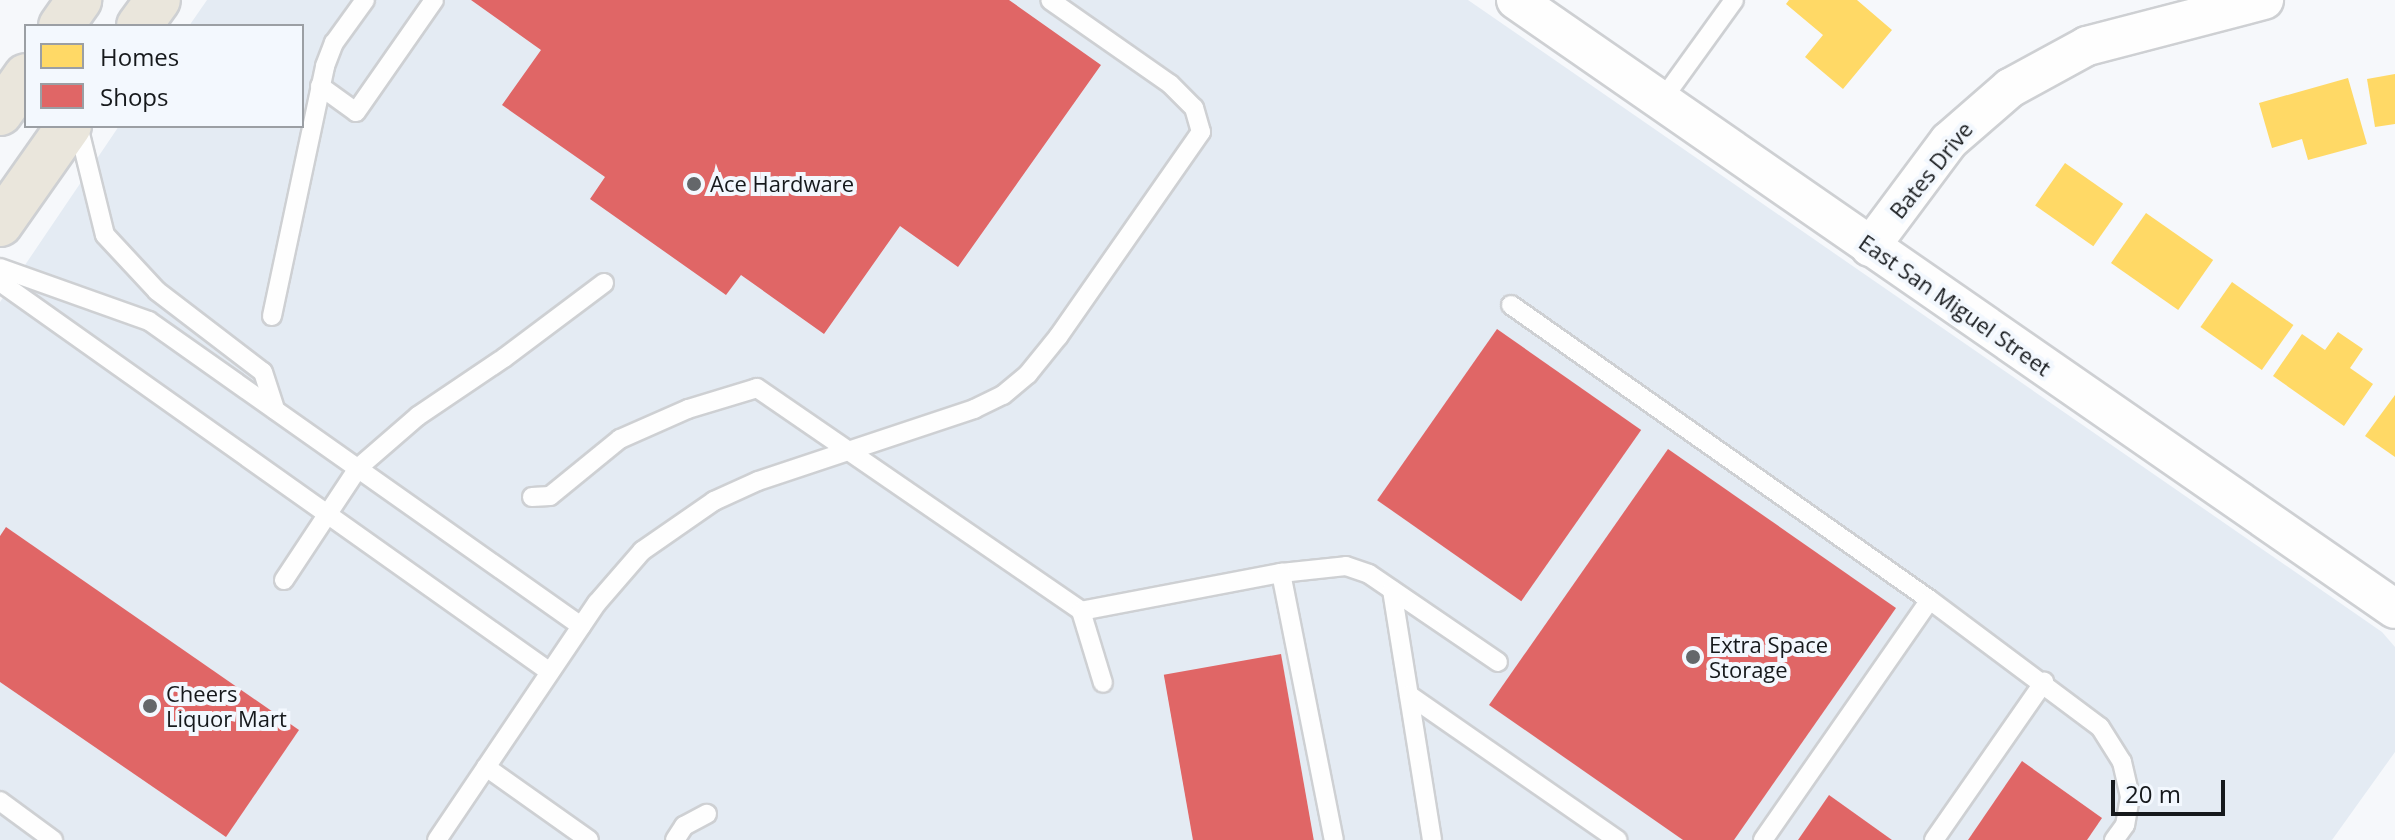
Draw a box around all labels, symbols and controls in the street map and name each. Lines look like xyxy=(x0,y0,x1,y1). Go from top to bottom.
legend xyxy=(24,24,304,128)
text: Homes xyxy=(100,40,179,73)
text: Shops xyxy=(100,80,168,113)
street label: Bates Drive xyxy=(1884,116,1978,224)
place label: Ace Hardware xyxy=(710,171,854,197)
marker: Ace Hardware xyxy=(685,175,703,193)
street label: East San Miguel Street xyxy=(1854,229,2056,381)
place label: Extra Space Storage xyxy=(1709,631,1828,682)
marker: Extra Space Storage xyxy=(1684,648,1702,666)
place label: Cheers Liquor Mart xyxy=(166,680,287,732)
marker: Cheers Liquor Mart xyxy=(141,697,159,715)
scale bar xyxy=(2115,764,2229,814)
text: 20 m xyxy=(2125,777,2181,810)

